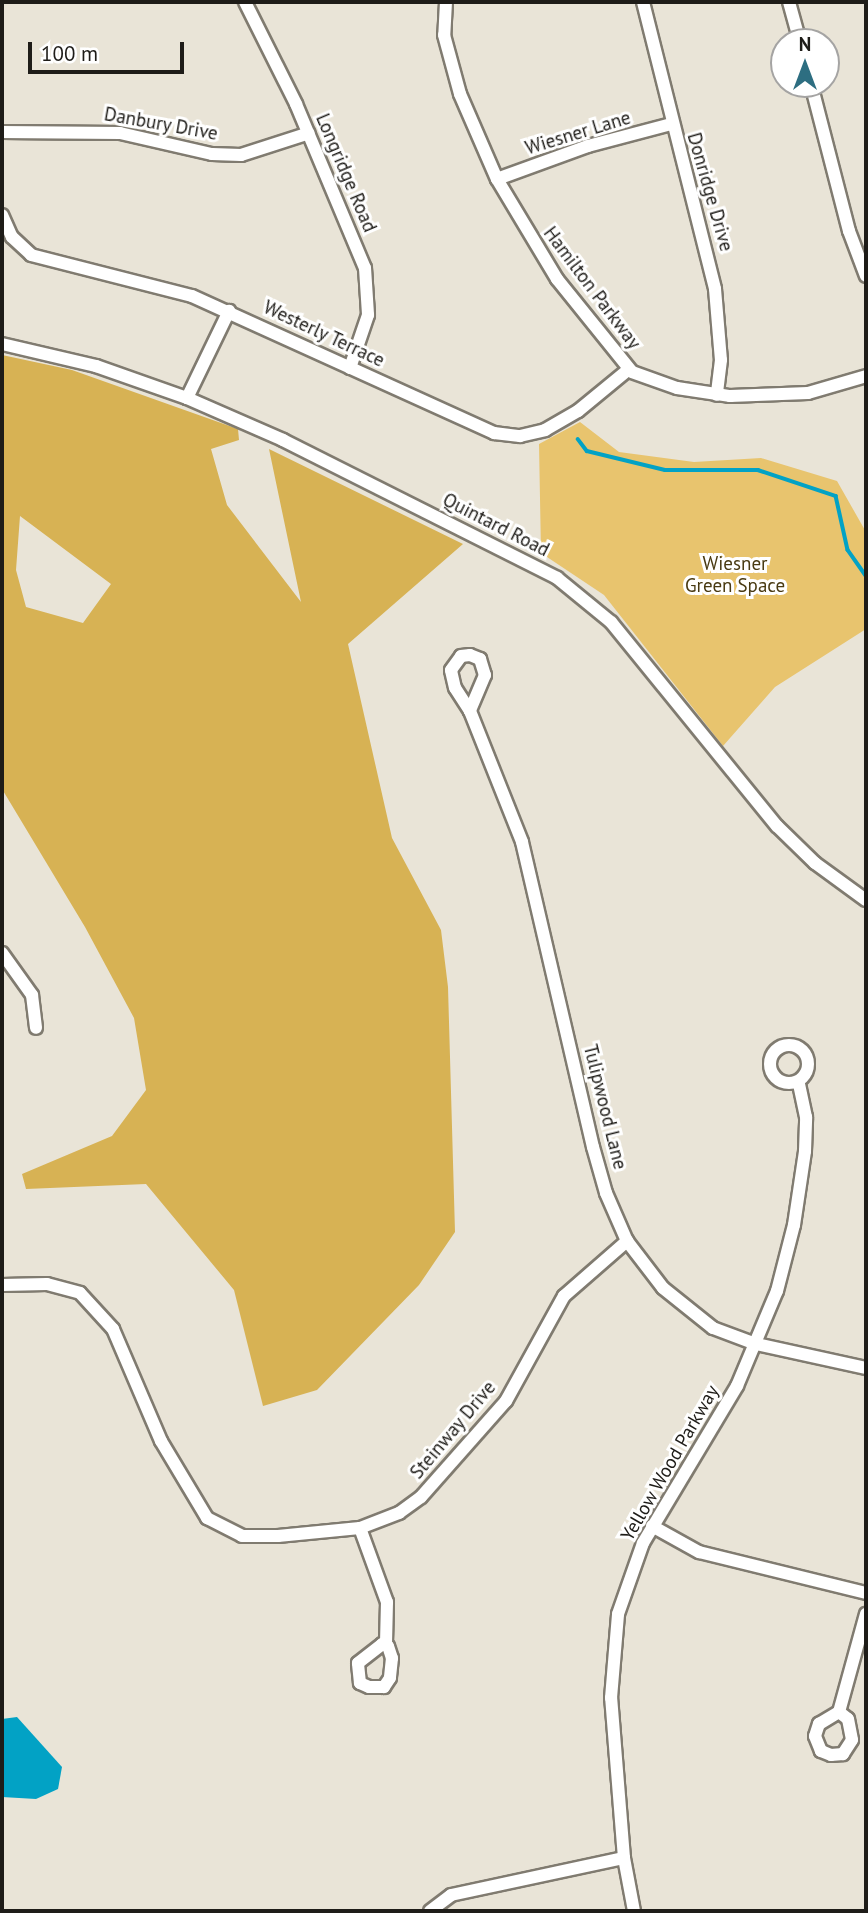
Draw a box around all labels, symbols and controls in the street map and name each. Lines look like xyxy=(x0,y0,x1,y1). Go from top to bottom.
scale bar xyxy=(32,28,187,72)
north arrow xyxy=(770,28,840,98)
text: N xyxy=(799,32,811,56)
text: 100 m xyxy=(41,40,98,67)
street label: Danbury Drive xyxy=(102,103,220,145)
street label: Wiesner Lane xyxy=(523,106,633,160)
street label: Longridge Road xyxy=(311,110,381,236)
street label: Donridge Drive xyxy=(682,130,738,254)
street label: Hamilton Parkway xyxy=(539,222,645,354)
street label: Westerly Terrace xyxy=(259,296,389,372)
street label: Quintard Road xyxy=(439,488,553,562)
park label: Wiesner Green Space xyxy=(685,553,785,597)
street label: Tulipwood Lane xyxy=(578,1042,632,1172)
street label: Steinway Drive xyxy=(405,1376,501,1484)
street label: Yellow Wood Parkway xyxy=(616,1381,724,1545)

